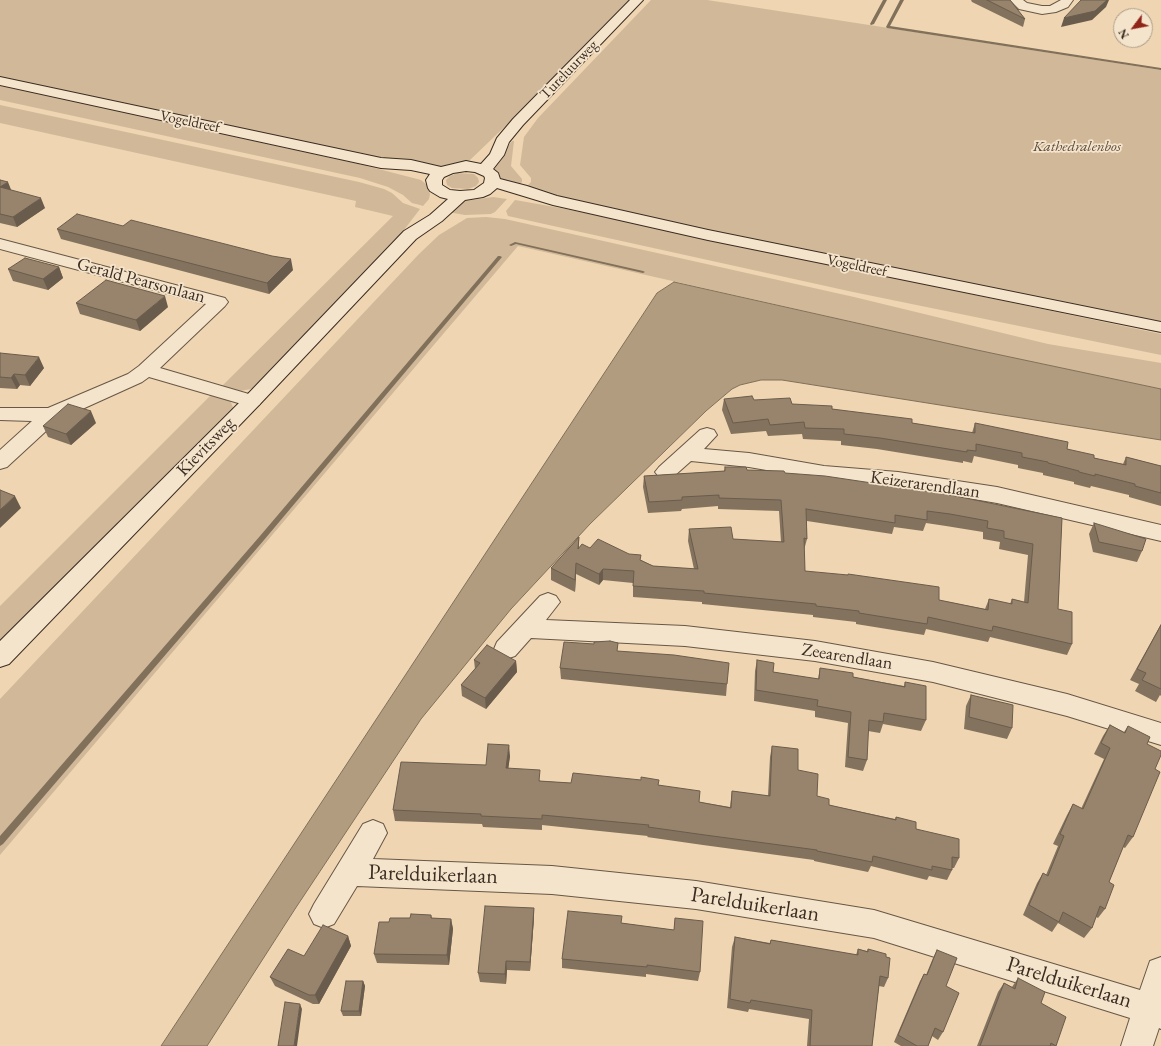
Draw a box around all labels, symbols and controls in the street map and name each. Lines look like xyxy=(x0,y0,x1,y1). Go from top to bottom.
north arrow xyxy=(1113,8,1153,48)
text: N xyxy=(1115,26,1132,41)
street label: Tureluurweg xyxy=(536,37,602,103)
street label: Vogeldreef xyxy=(158,107,222,137)
park label: Kathedralenbos xyxy=(1033,138,1121,156)
street label: Vogeldreef xyxy=(825,251,889,281)
street label: Gerald Pearsonlaan xyxy=(74,253,208,309)
street label: Kievitsweg xyxy=(172,413,240,481)
street label: Keizerarendlaan xyxy=(869,467,981,503)
street label: Zeearendlaan xyxy=(800,639,894,675)
street label: Parelduikerlaan xyxy=(368,860,498,890)
street label: Parelduikerlaan xyxy=(689,882,821,928)
street label: Parelduikerlaan xyxy=(1003,951,1135,1015)

